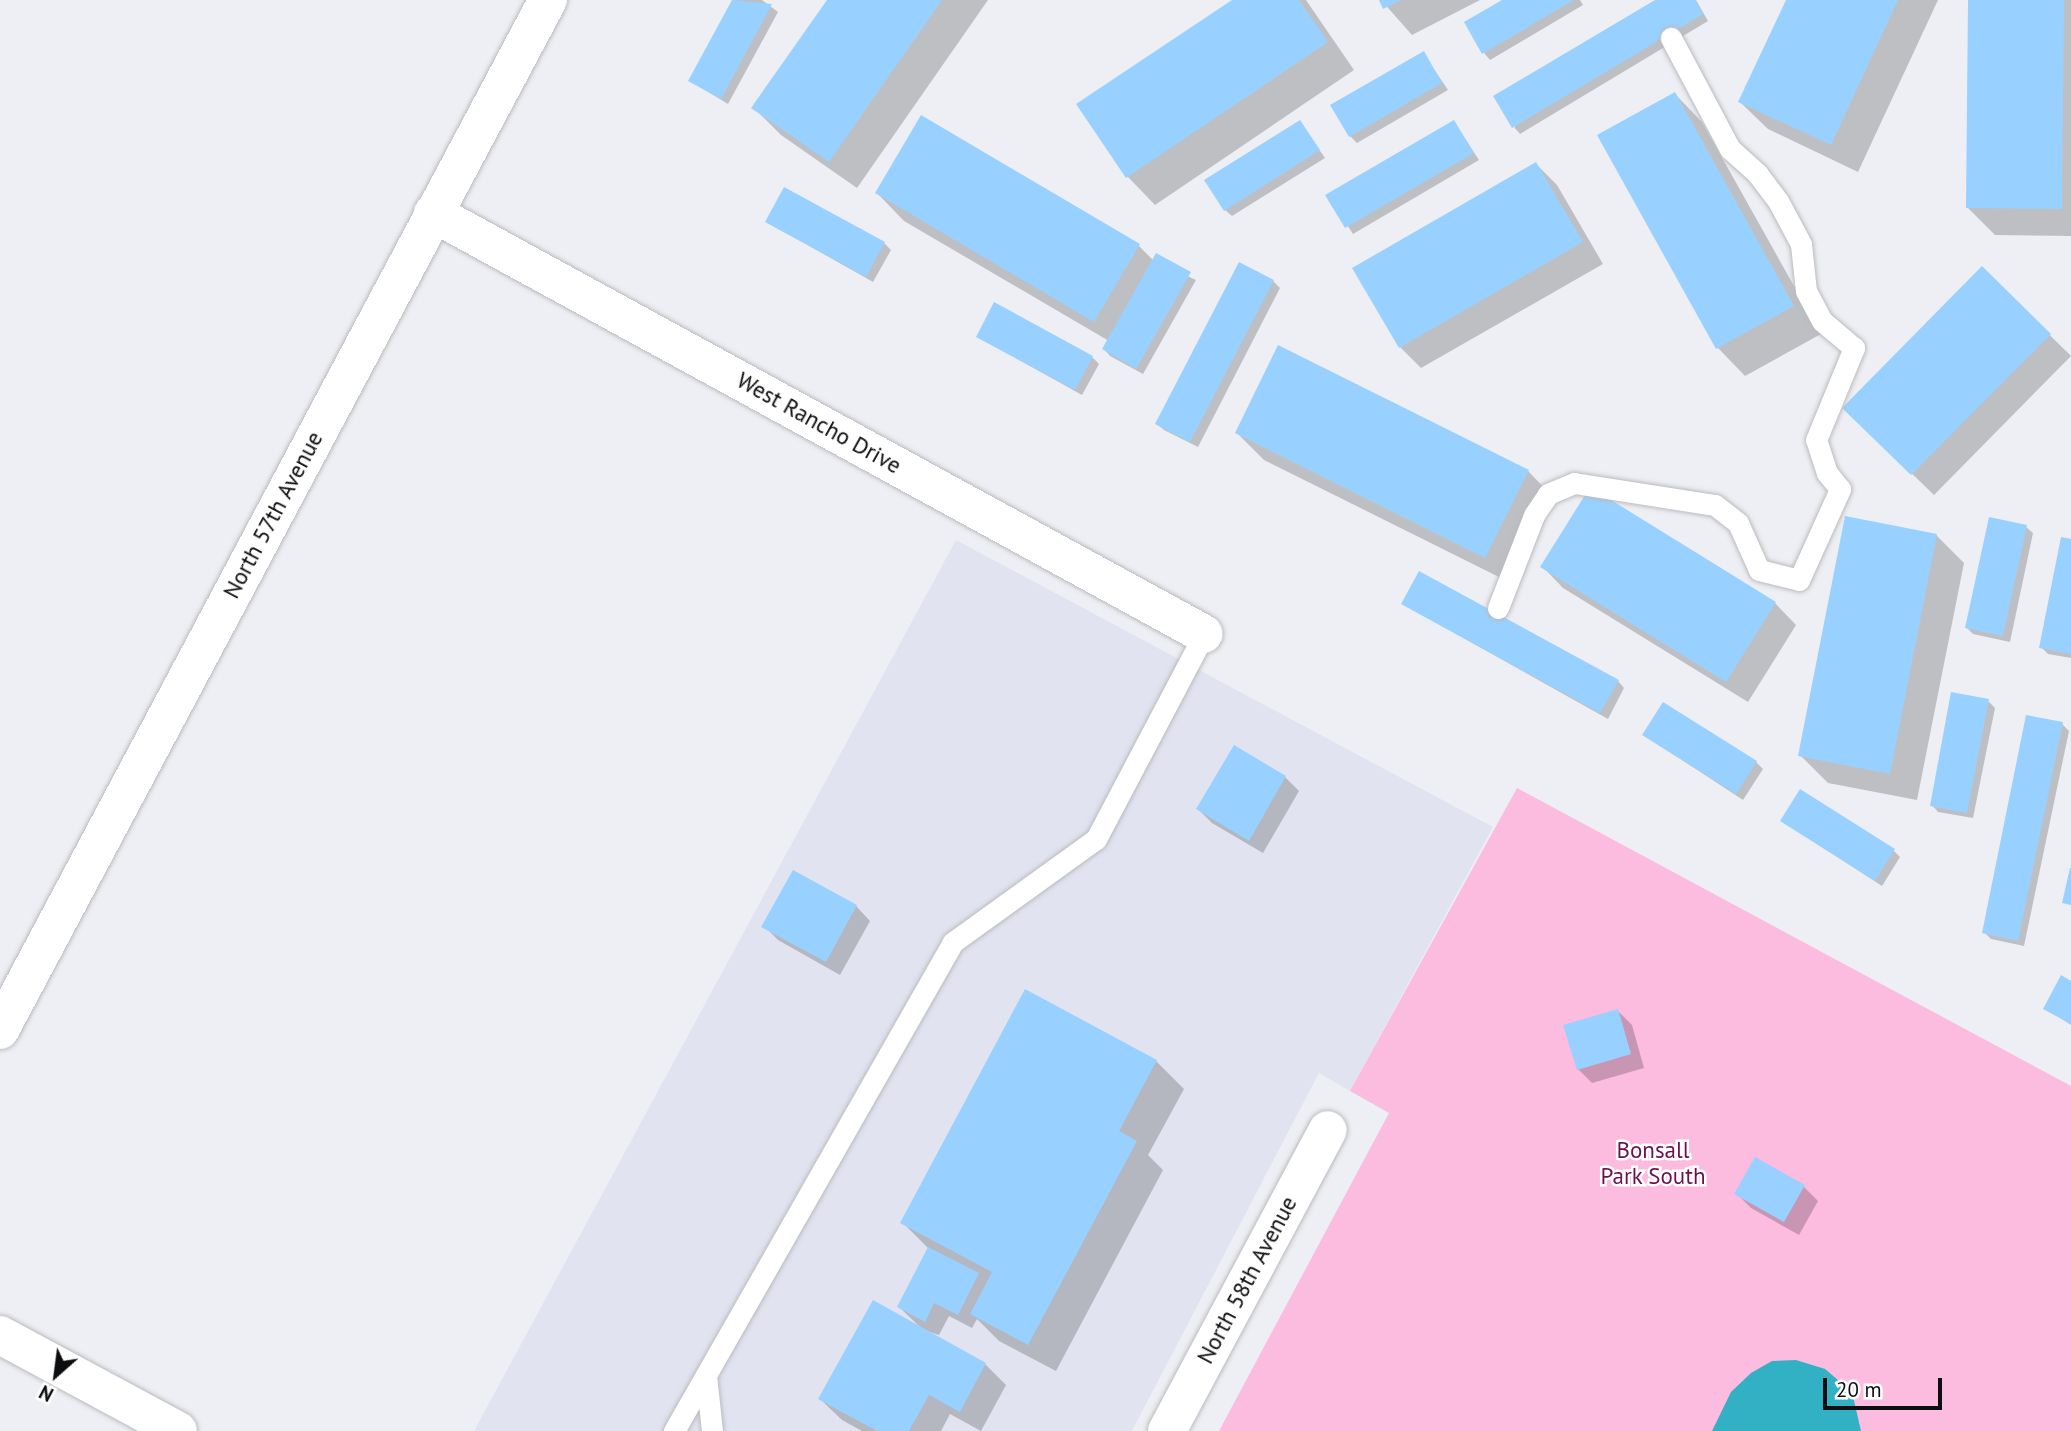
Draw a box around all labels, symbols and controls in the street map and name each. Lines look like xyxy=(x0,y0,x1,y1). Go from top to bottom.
street label: West Rancho Drive xyxy=(732,366,906,480)
street label: North 57th Avenue xyxy=(217,427,329,603)
park label: Bonsall Park South xyxy=(1600,1136,1706,1190)
street label: North 58th Avenue xyxy=(1191,1191,1303,1369)
north arrow xyxy=(21,1340,91,1410)
scale bar xyxy=(1826,1364,1945,1408)
text: 20 m xyxy=(1836,1376,1882,1403)
text: N xyxy=(35,1380,57,1407)

